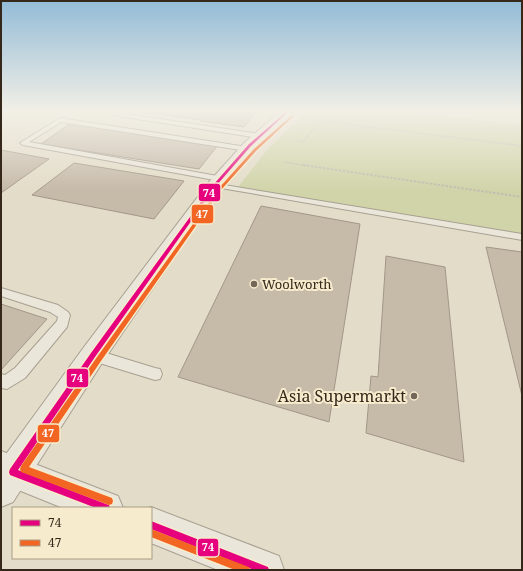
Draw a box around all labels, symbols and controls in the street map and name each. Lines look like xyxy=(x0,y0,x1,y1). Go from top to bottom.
line badge: 74 xyxy=(198,183,221,202)
text: 74 xyxy=(203,185,215,200)
line badge: 47 xyxy=(191,204,214,224)
text: 47 xyxy=(196,206,208,221)
place label: Woolworth xyxy=(262,275,332,293)
marker: Woolworth xyxy=(249,279,259,289)
line badge: 74 xyxy=(66,368,89,388)
text: 74 xyxy=(71,370,83,385)
place label: Asia Supermarkt xyxy=(278,385,406,407)
marker: Asia Supermarkt xyxy=(409,391,419,401)
line badge: 47 xyxy=(37,424,60,443)
text: 47 xyxy=(42,425,54,440)
legend xyxy=(12,507,152,559)
text: 74 xyxy=(48,514,62,531)
text: 47 xyxy=(48,534,62,551)
line badge: 74 xyxy=(197,538,219,557)
text: 74 xyxy=(202,539,214,554)

